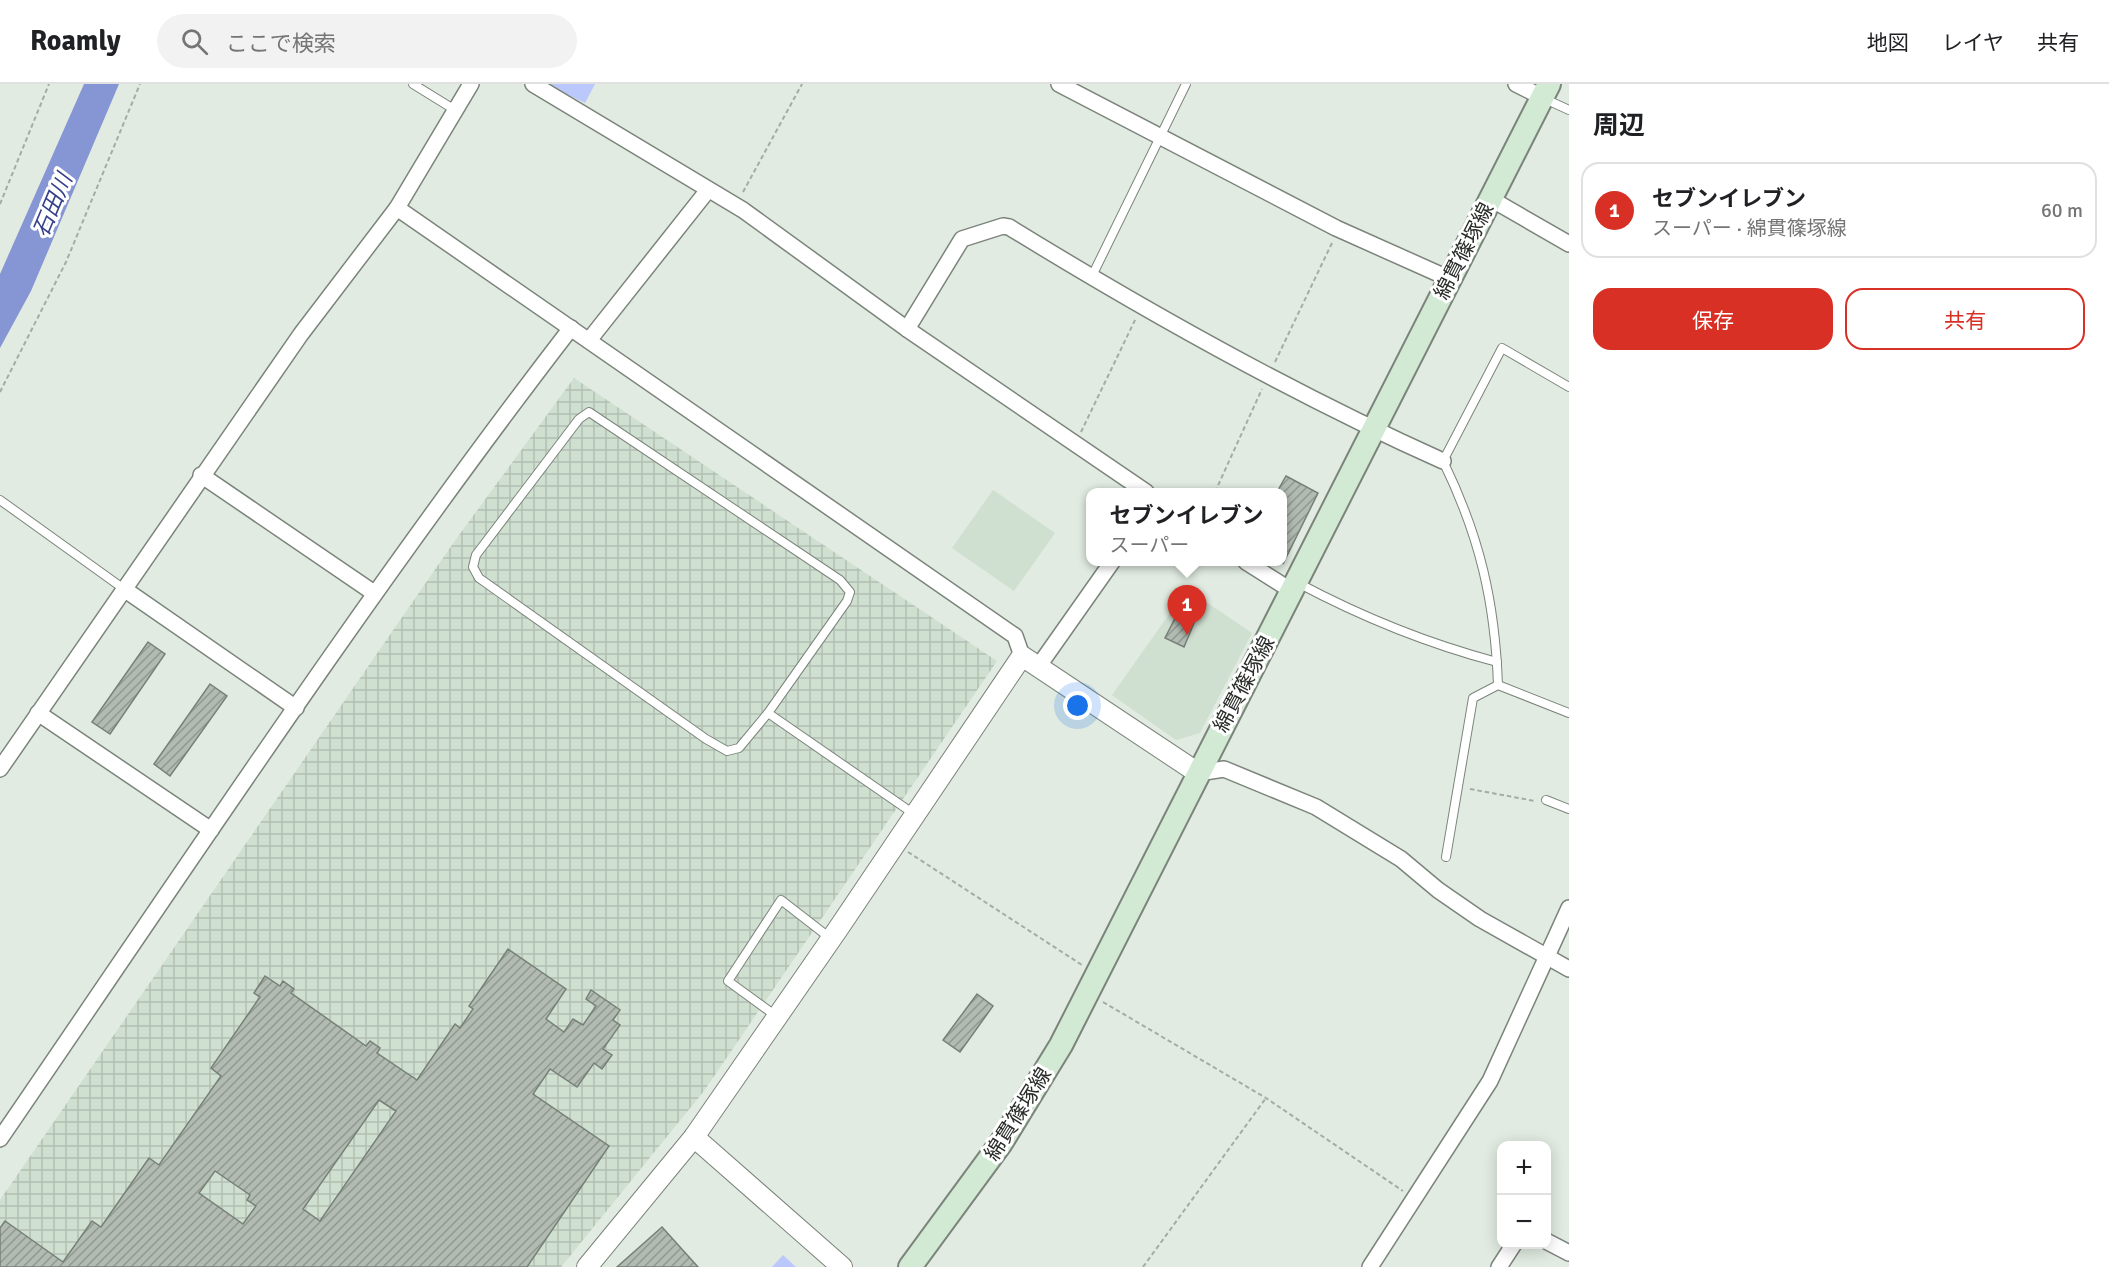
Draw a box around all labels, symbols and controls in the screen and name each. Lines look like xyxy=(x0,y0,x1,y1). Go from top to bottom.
search box xyxy=(157,14,577,68)
text: Roamly xyxy=(30,24,121,58)
icon: search xyxy=(178,25,211,58)
text: ここで検索 xyxy=(226,30,336,57)
text: 地図 xyxy=(1867,30,1909,56)
text: レイヤ xyxy=(1942,30,2004,56)
text: 共有 xyxy=(2037,30,2079,56)
text: 周辺 xyxy=(1593,110,1645,142)
water label: 石田川 xyxy=(27,168,79,241)
text: セブンイレブン xyxy=(1652,185,1806,212)
street label: 綿貫篠塚線 xyxy=(1429,198,1499,304)
text: 1 xyxy=(1609,198,1620,223)
text: 60 m xyxy=(2041,198,2083,223)
text: スーパー · 綿貫篠塚線 xyxy=(1652,216,1847,241)
button: 保存 xyxy=(1593,288,1833,350)
button: 共有 xyxy=(1845,288,2085,350)
popup xyxy=(1086,488,1287,566)
text: セブンイレブン xyxy=(1109,502,1264,529)
text: スーパー xyxy=(1109,533,1189,558)
pin: 1 xyxy=(1168,586,1206,635)
street label: 綿貫篠塚線 xyxy=(1208,632,1280,736)
your location xyxy=(1063,691,1092,720)
street label: 綿貫篠塚線 xyxy=(979,1063,1057,1165)
map controls xyxy=(1497,1141,1551,1249)
button: + xyxy=(1497,1141,1551,1195)
button: − xyxy=(1497,1195,1551,1249)

